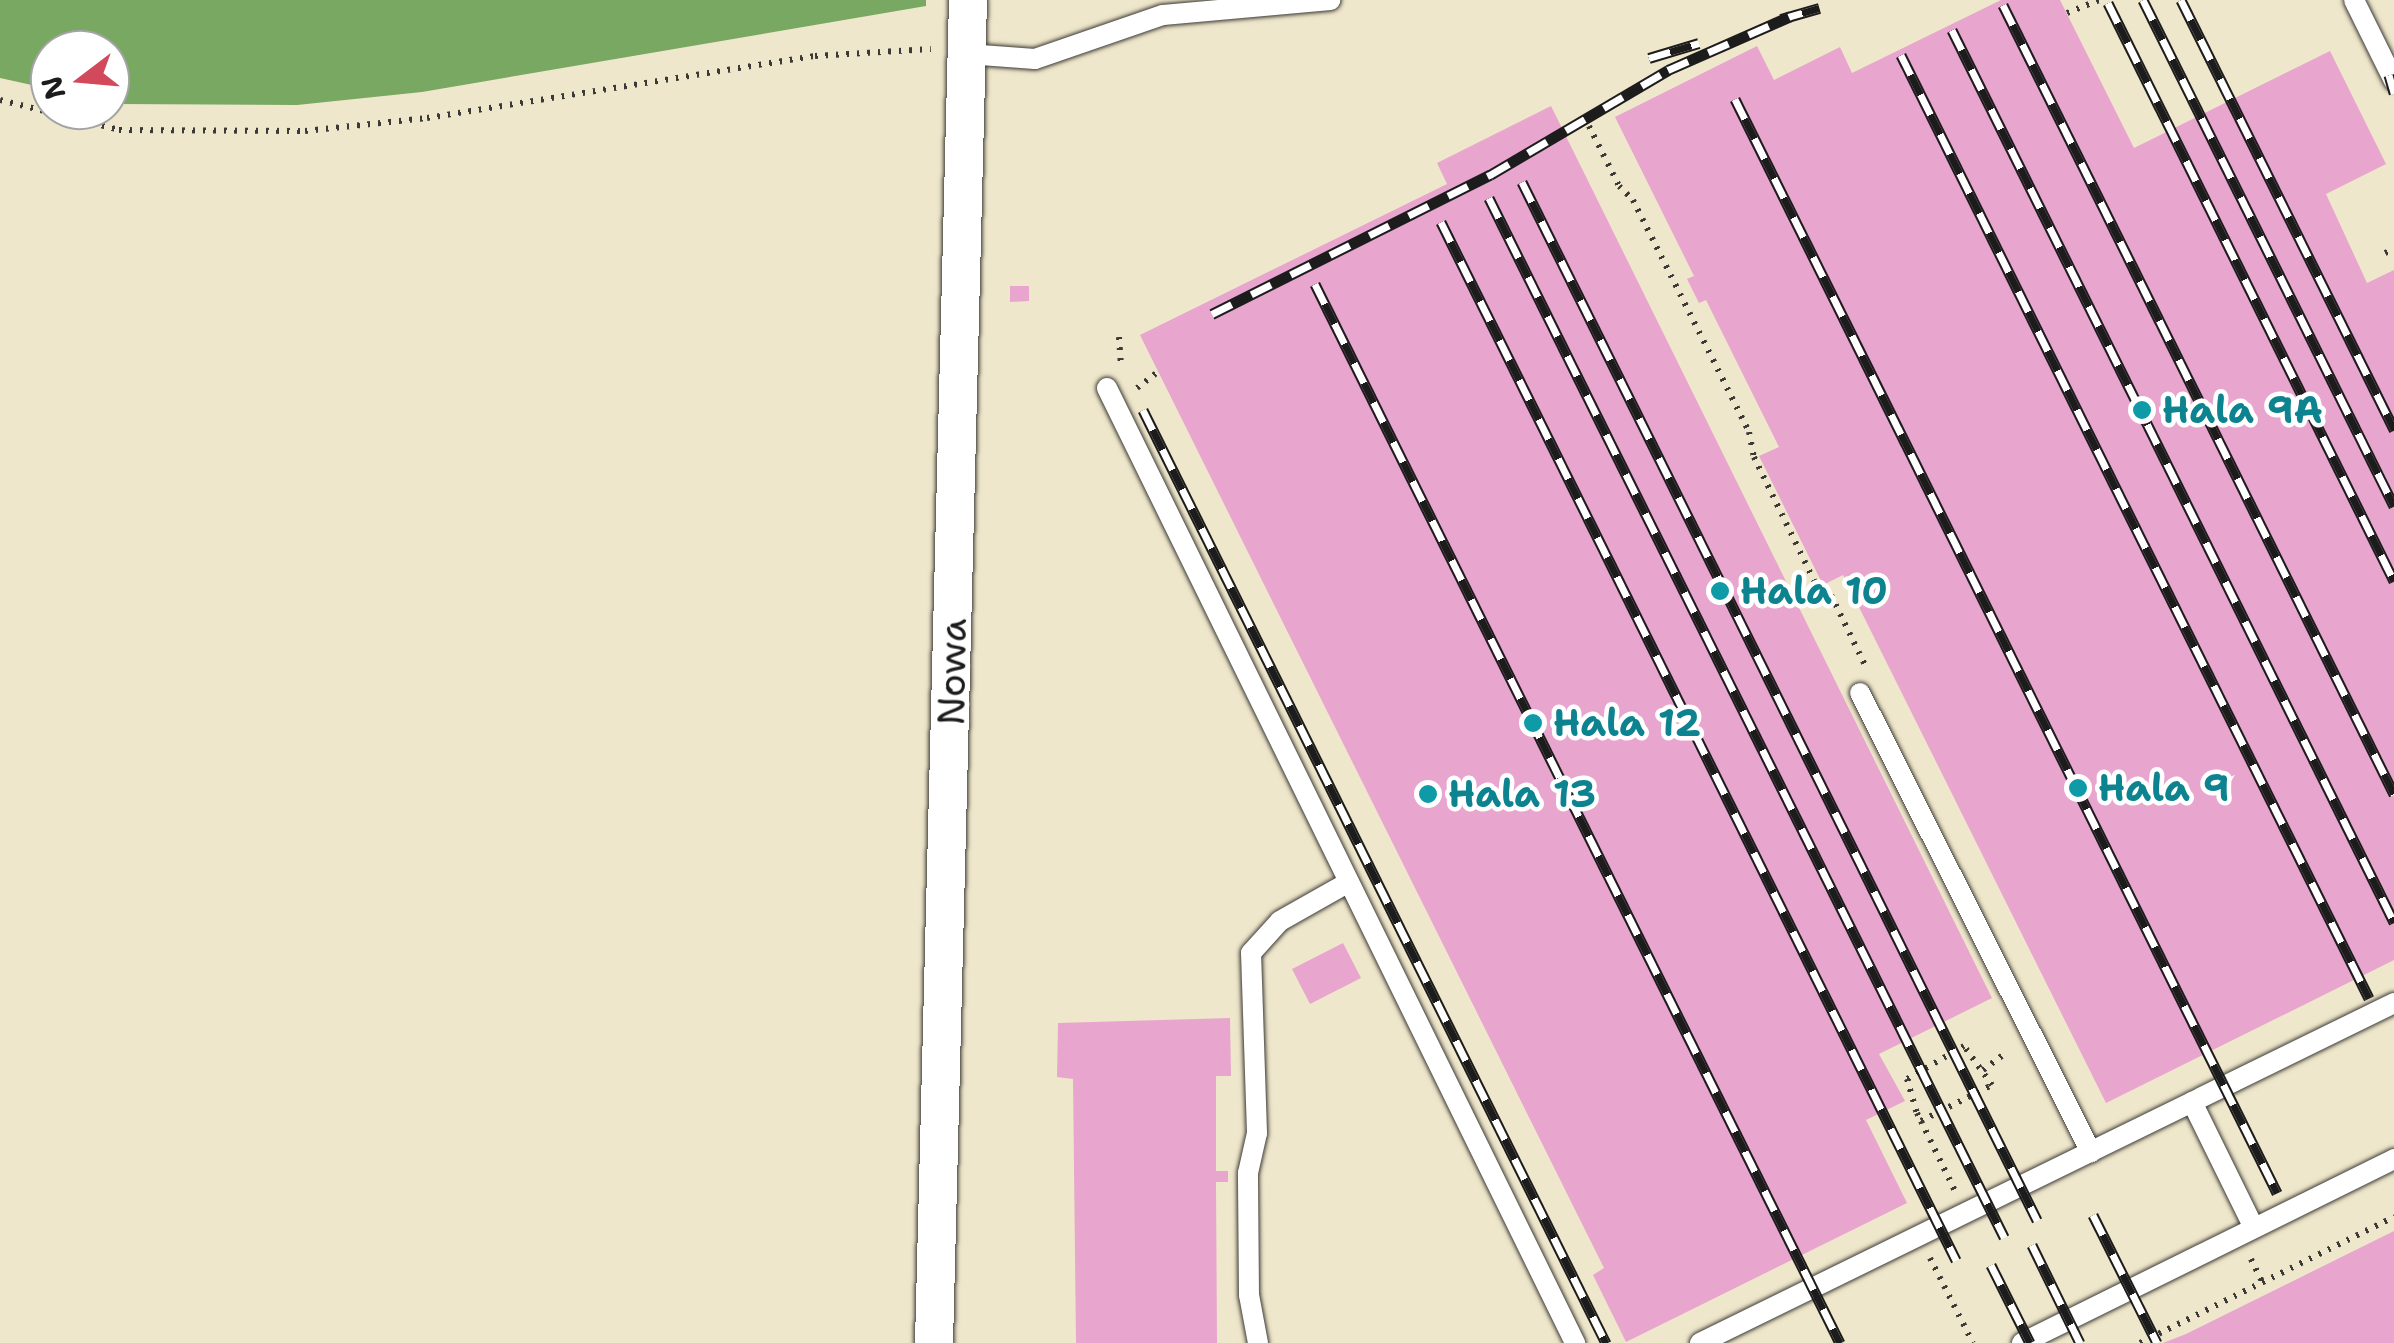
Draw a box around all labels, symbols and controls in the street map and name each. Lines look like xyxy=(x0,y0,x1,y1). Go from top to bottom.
north arrow xyxy=(30,30,130,130)
text: N xyxy=(32,72,74,104)
place label: Hala 9A xyxy=(2162,387,2323,433)
marker: Hala 9A xyxy=(2131,399,2153,421)
place label: Hala 10 xyxy=(1740,568,1888,614)
marker: Hala 10 xyxy=(1709,580,1731,602)
street label: Nowa xyxy=(928,618,976,726)
place label: Hala 12 xyxy=(1553,700,1701,746)
marker: Hala 12 xyxy=(1522,712,1544,734)
place label: Hala 9 xyxy=(2098,765,2230,811)
place label: Hala 13 xyxy=(1448,771,1596,817)
marker: Hala 9 xyxy=(2067,777,2089,799)
marker: Hala 13 xyxy=(1417,783,1439,805)

